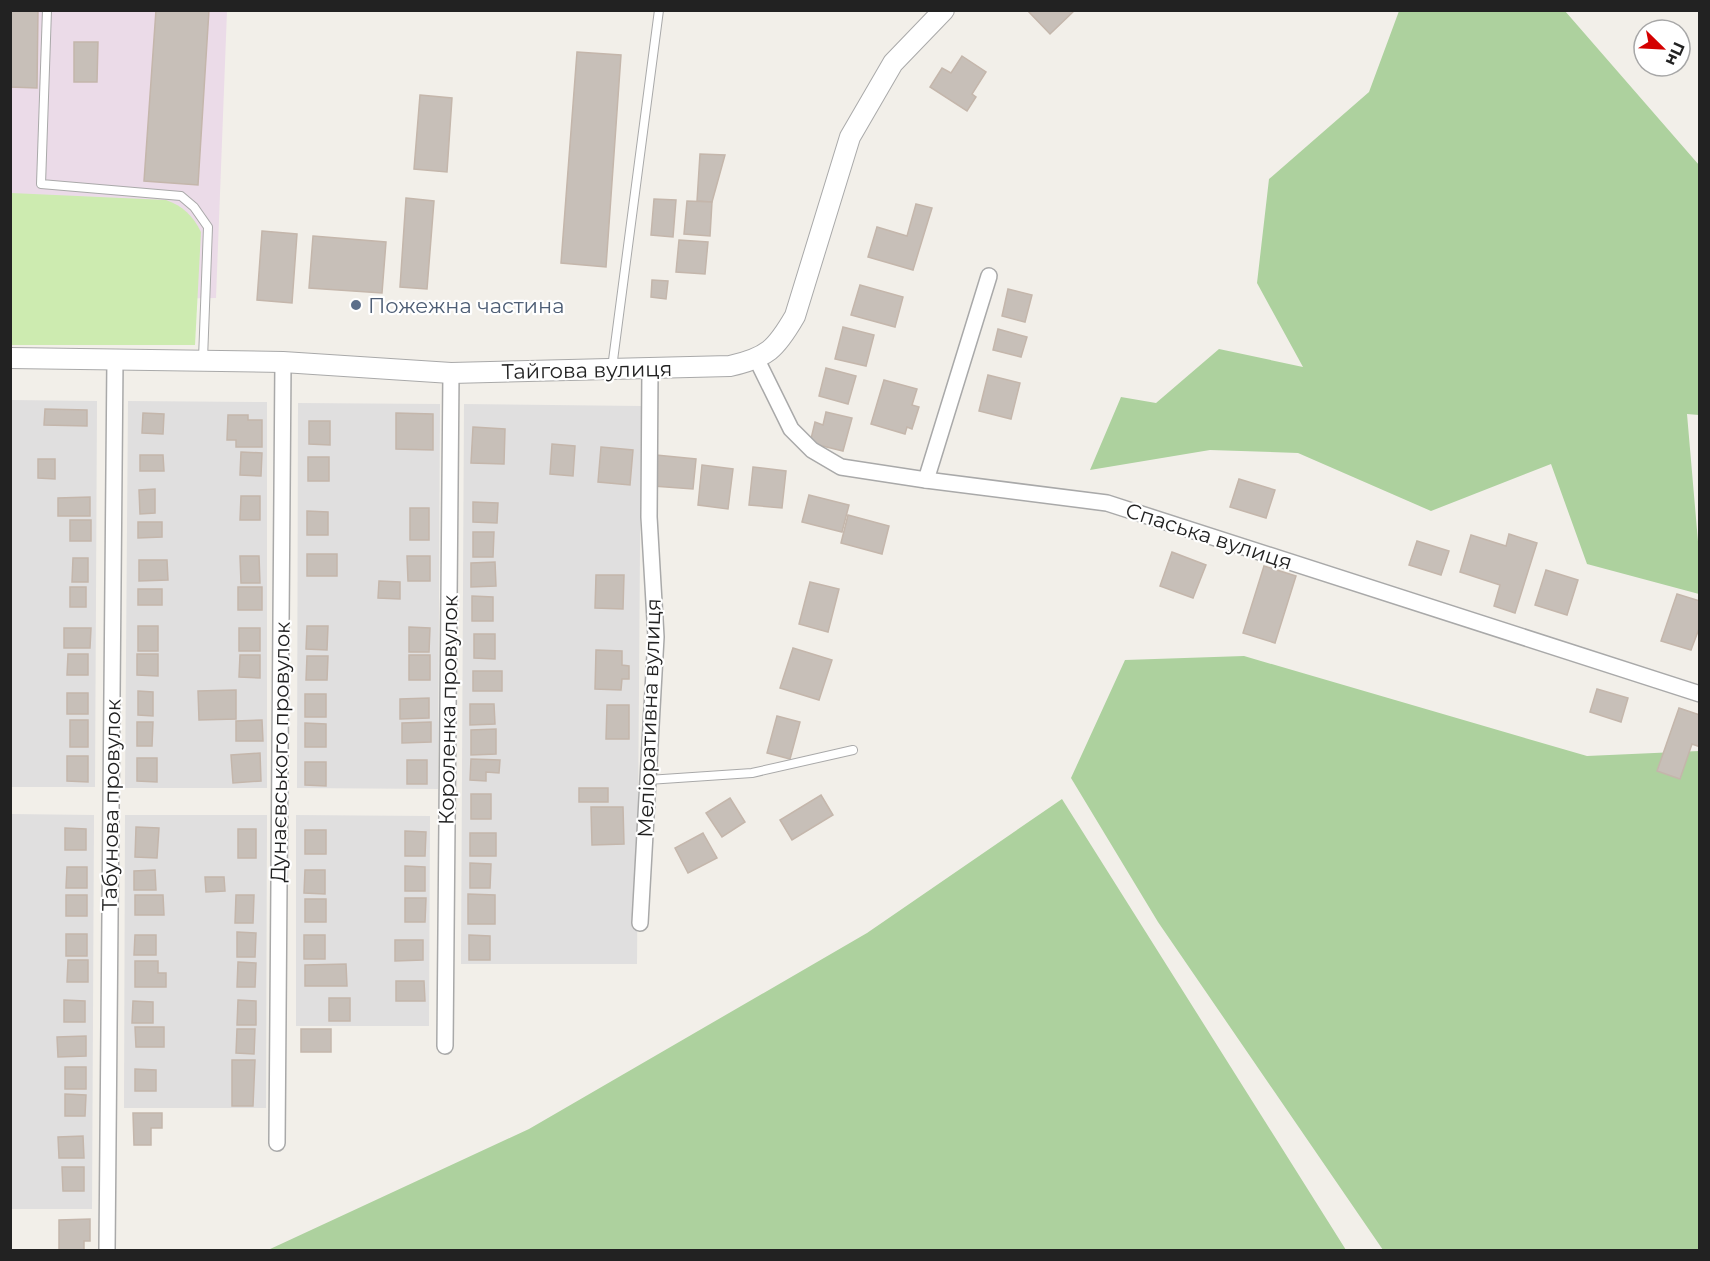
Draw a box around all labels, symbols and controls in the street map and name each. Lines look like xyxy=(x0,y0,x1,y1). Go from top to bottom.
north arrow xyxy=(1632,18,1692,78)
text: Пн xyxy=(1662,39,1689,69)
place label: Пожежна частина xyxy=(368,293,564,318)
marker: Пожежна частина xyxy=(349,298,363,312)
street label: Тайгова вулиця xyxy=(501,356,673,384)
street label: Спаська вулиця xyxy=(1123,497,1295,575)
street label: Короленка провулок xyxy=(433,595,463,825)
street label: Меліоративна вулиця xyxy=(632,598,666,838)
street label: Дунаєвського провулок xyxy=(265,621,295,883)
street label: Табунова провулок xyxy=(97,699,125,911)

